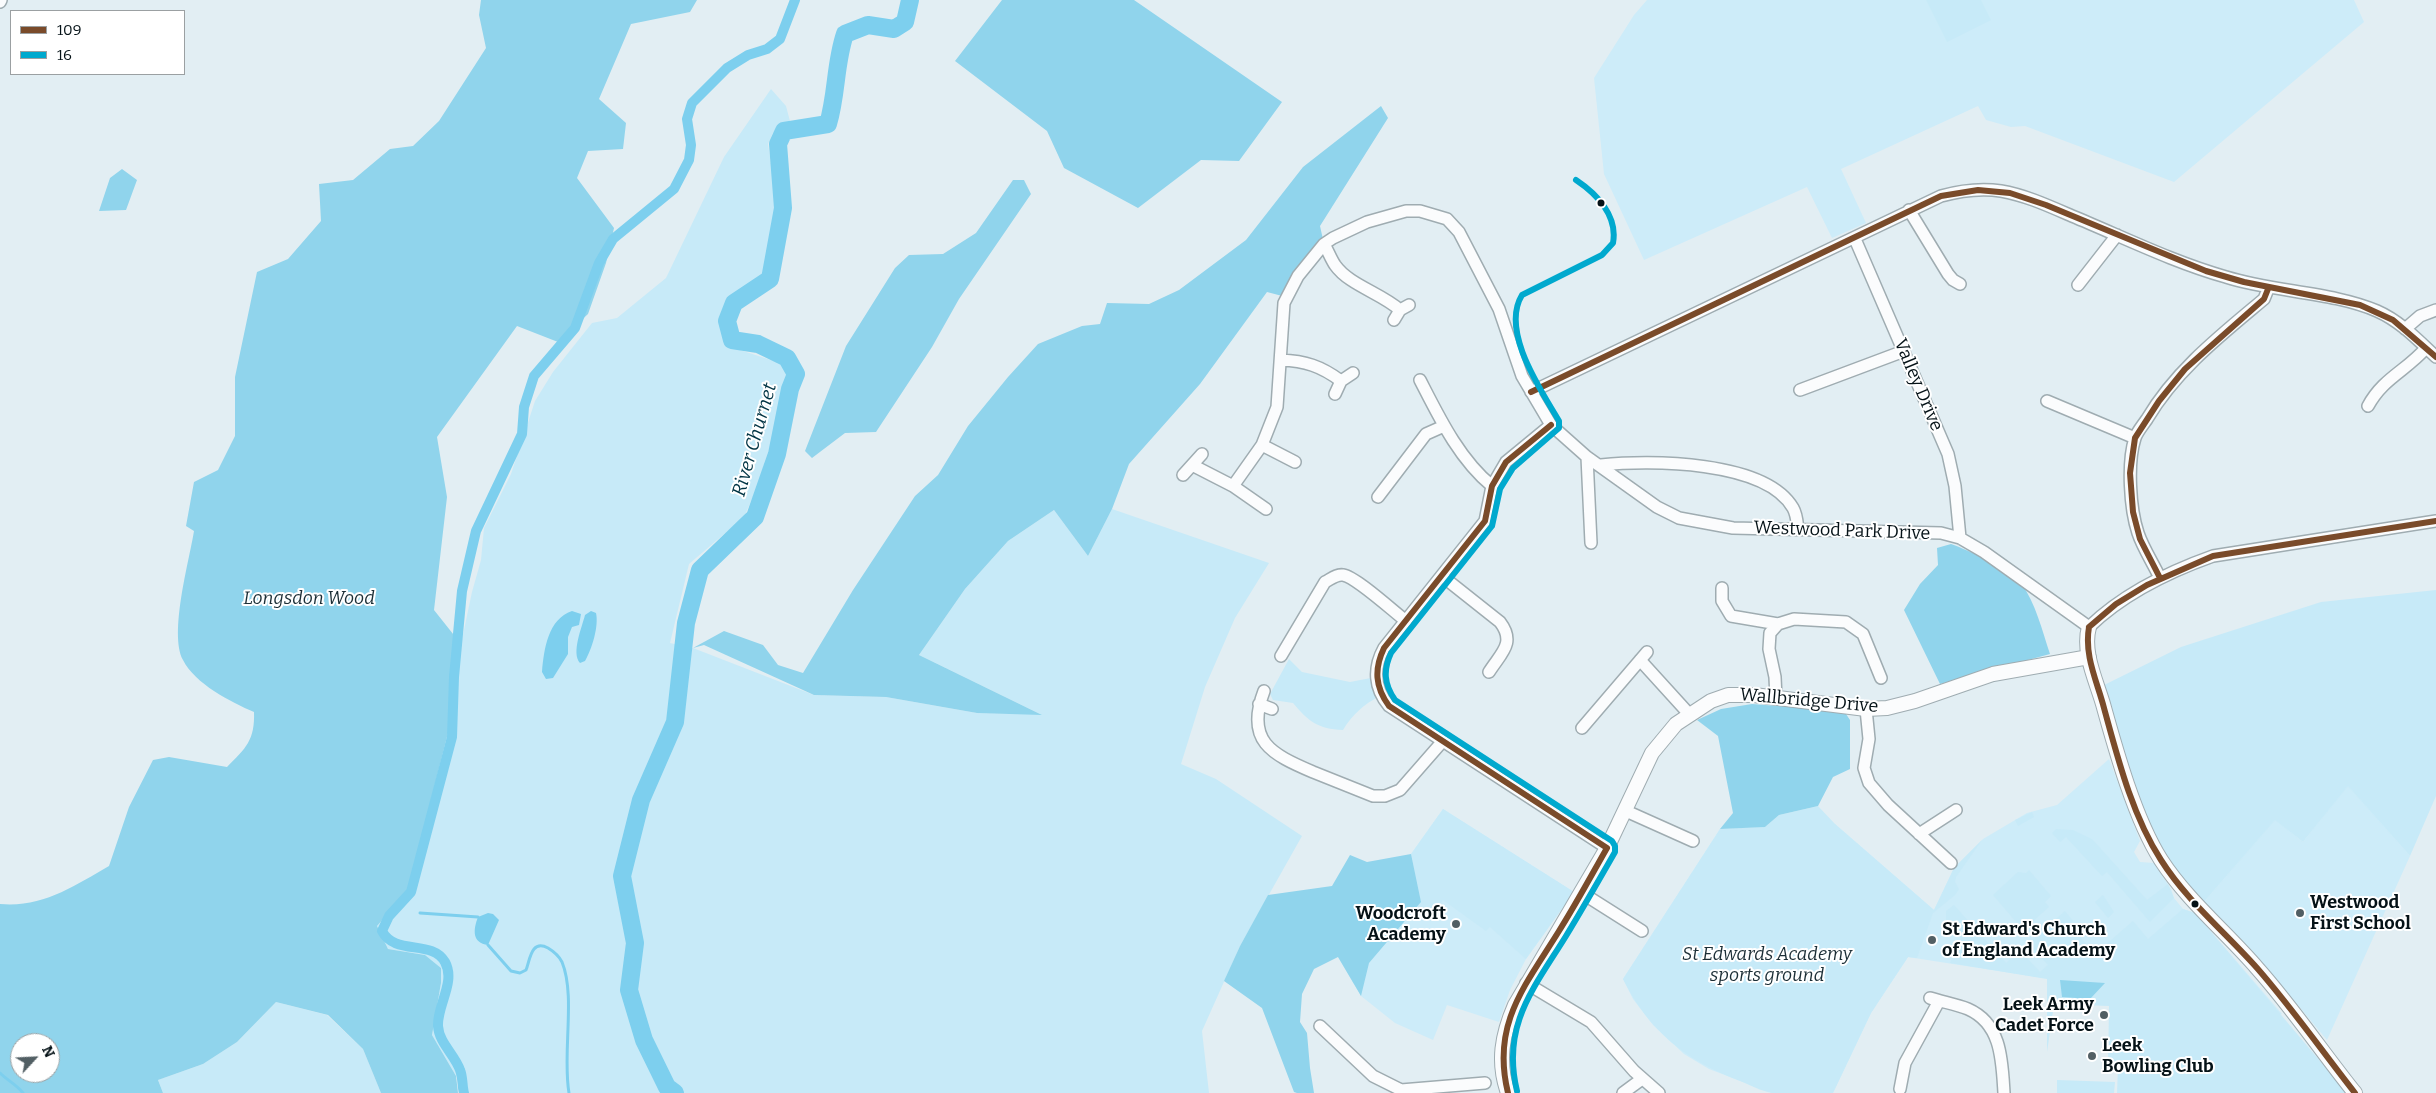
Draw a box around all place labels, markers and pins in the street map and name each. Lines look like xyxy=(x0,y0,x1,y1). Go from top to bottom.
unlabelled marker xyxy=(1596,198,1606,208)
place label: Westwood First School xyxy=(2310,892,2411,934)
unlabelled marker xyxy=(2190,899,2200,909)
place label: Woodcroft Academy xyxy=(1356,903,1446,946)
marker: Westwood First School xyxy=(2294,907,2306,919)
marker: Woodcroft Academy xyxy=(1450,918,1462,930)
place label: St Edward's Church of England Academy xyxy=(1942,919,2115,962)
marker: St Edward's Church of England Academy xyxy=(1926,934,1938,946)
place label: Leek Army Cadet Force xyxy=(1995,994,2094,1036)
marker: Leek Army Cadet Force xyxy=(2098,1009,2110,1021)
place label: Leek Bowling Club xyxy=(2102,1035,2214,1078)
marker: Leek Bowling Club xyxy=(2086,1050,2098,1062)

